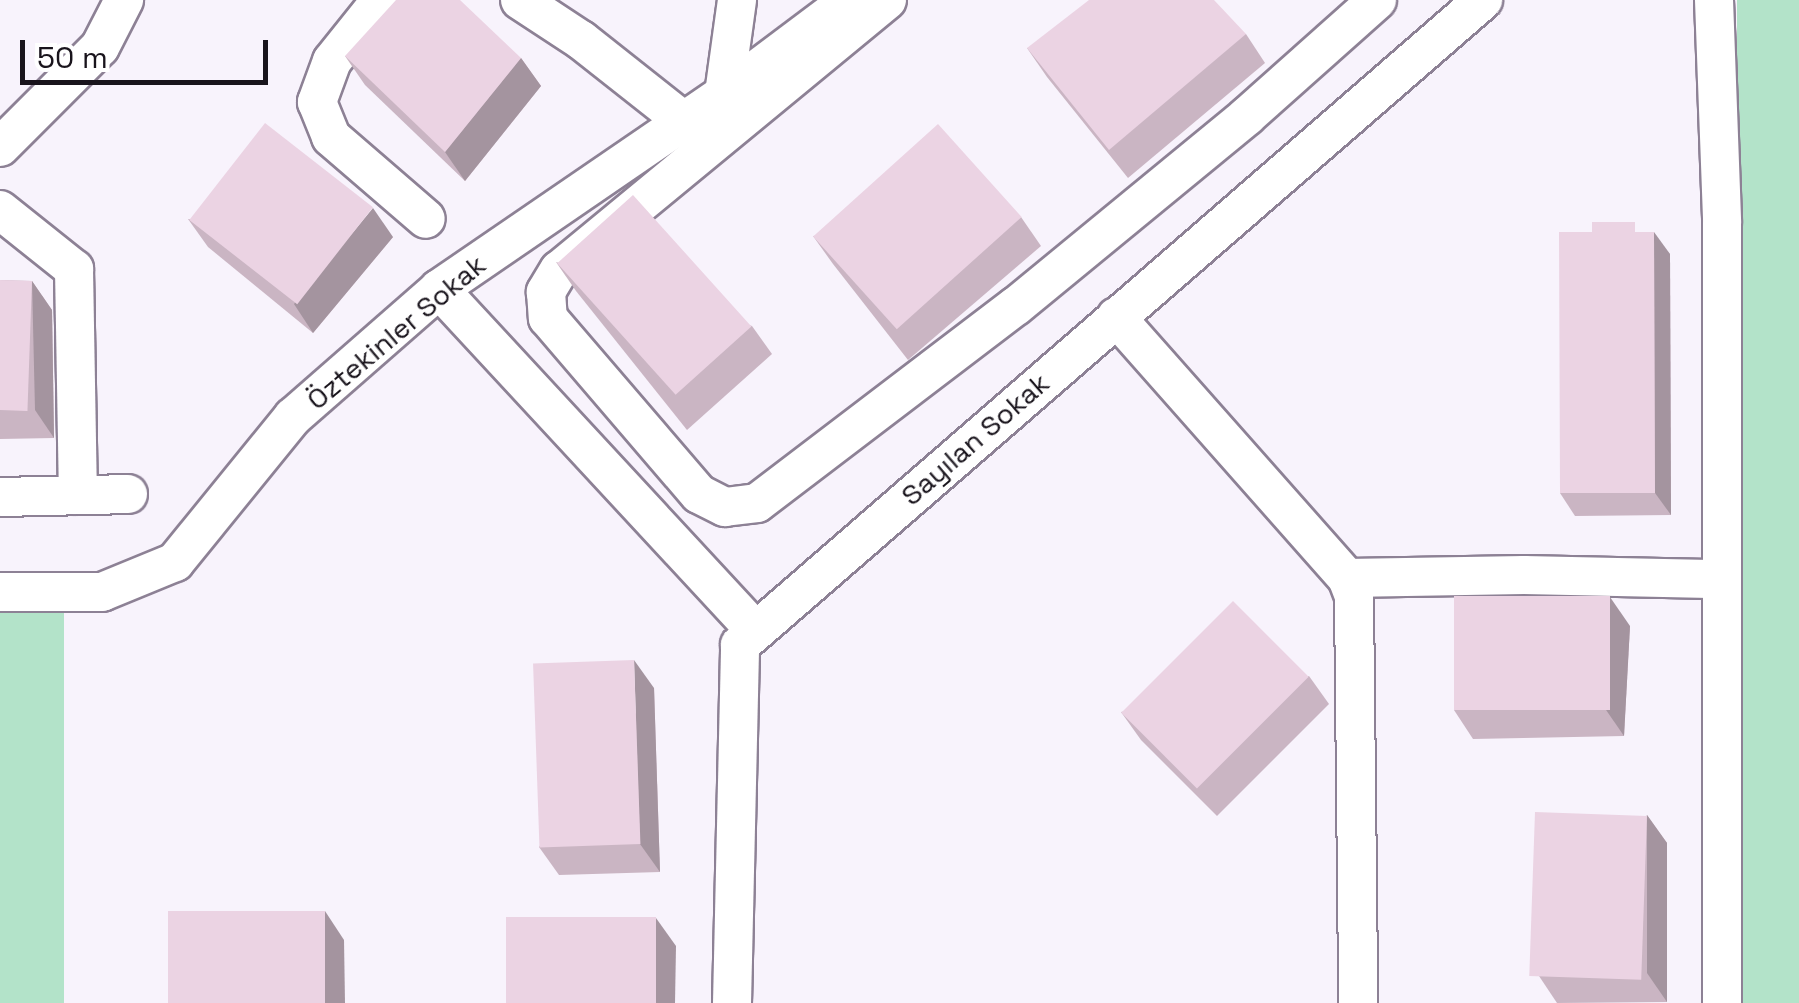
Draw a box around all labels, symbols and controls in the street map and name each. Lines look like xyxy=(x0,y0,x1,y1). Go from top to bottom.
scale bar xyxy=(25,20,272,82)
text: 50 m xyxy=(37,38,108,77)
street label: Öztekinler Sokak xyxy=(300,247,492,417)
street label: Sayılan Sokak xyxy=(894,366,1056,512)

